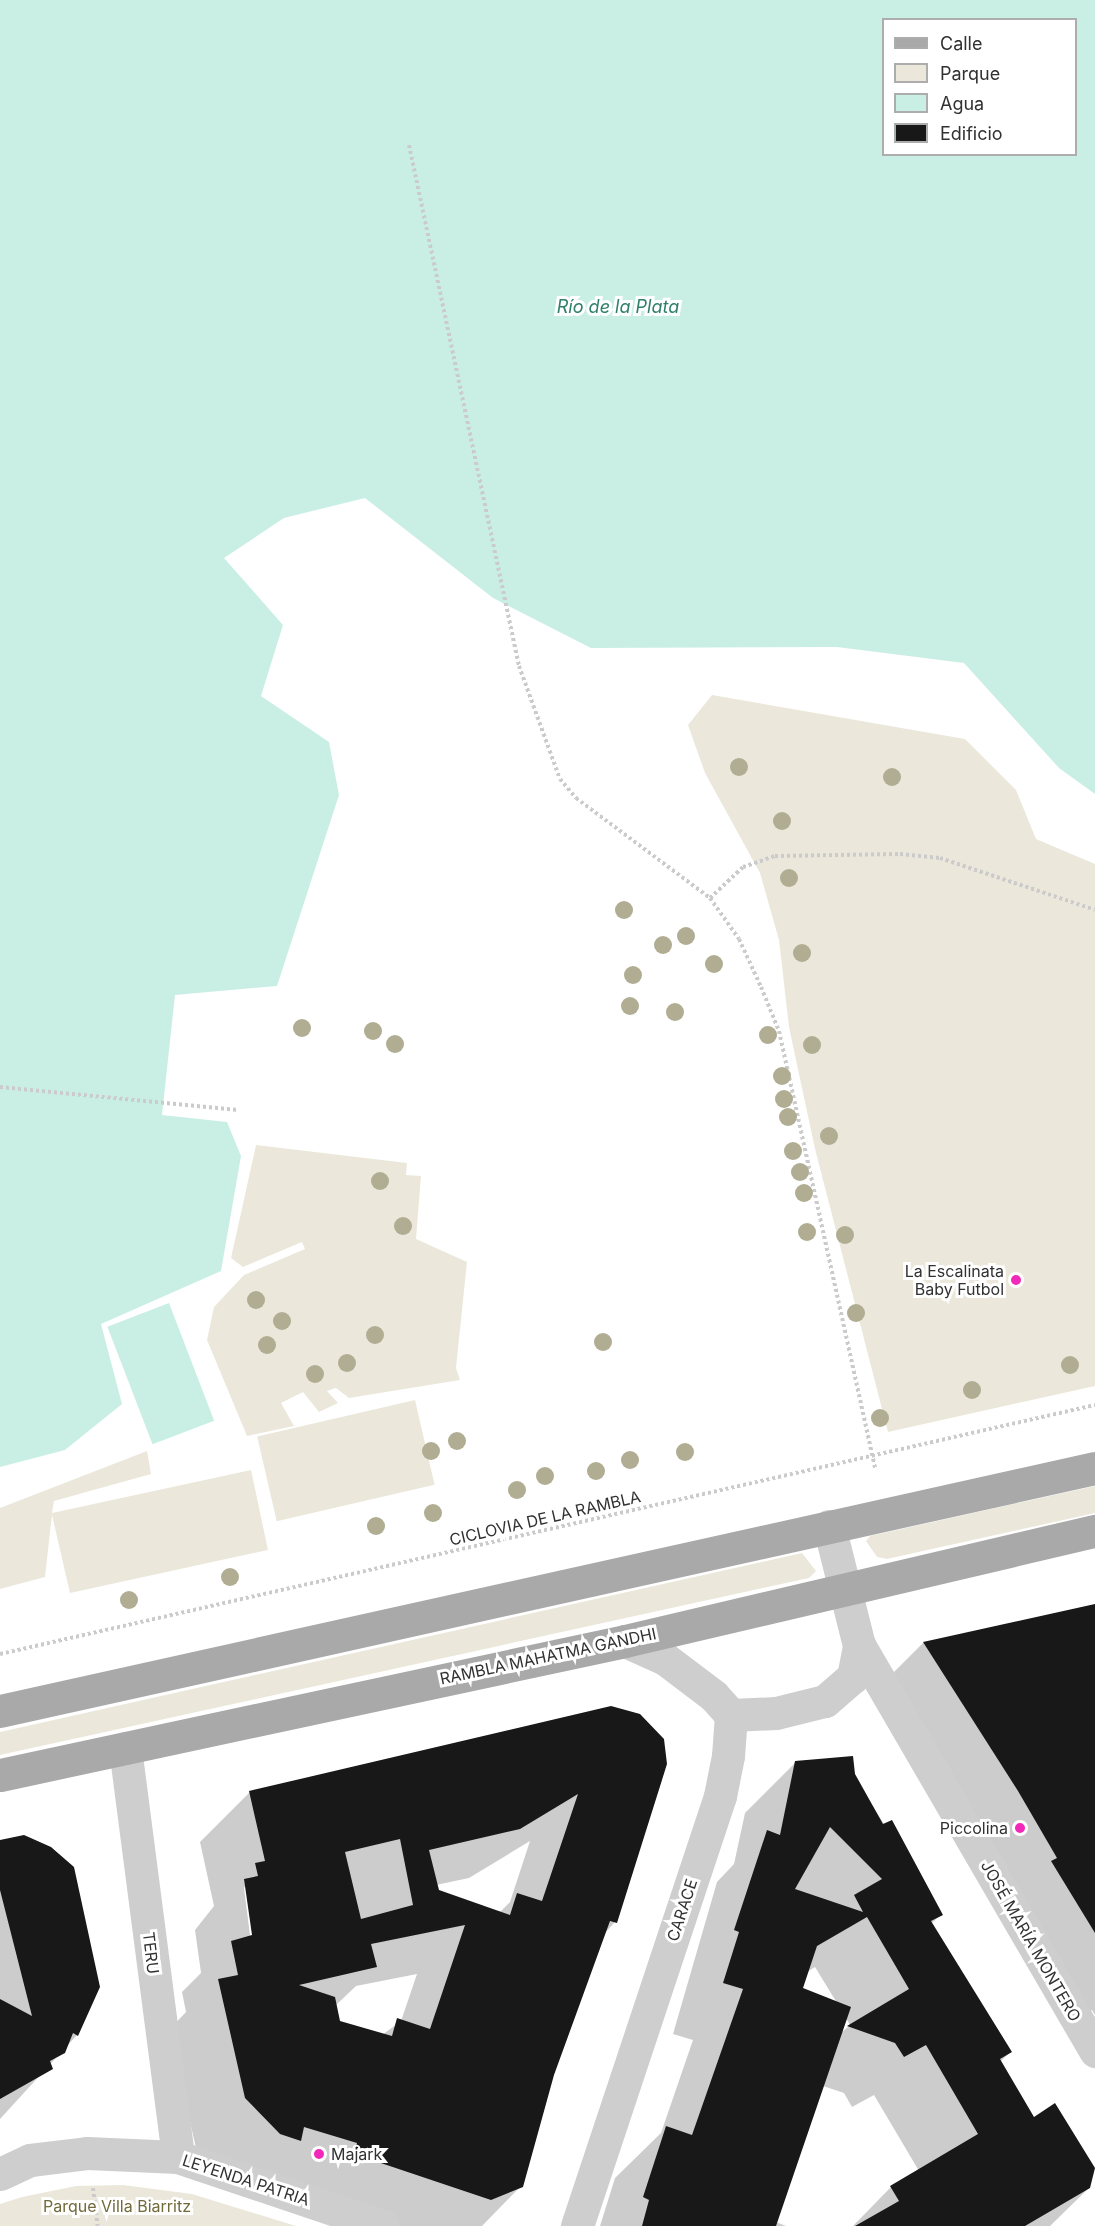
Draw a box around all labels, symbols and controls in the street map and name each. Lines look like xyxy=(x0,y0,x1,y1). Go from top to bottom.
legend xyxy=(882,18,1077,156)
text: Calle xyxy=(940,33,982,54)
text: Parque xyxy=(940,63,1000,84)
text: Agua xyxy=(940,93,984,114)
text: Edificio xyxy=(940,123,1003,144)
water label: Río de la Plata xyxy=(557,296,679,318)
place label: La Escalinata Baby Futbol xyxy=(905,1261,1004,1299)
marker: La Escalinata Baby Futbol xyxy=(1009,1273,1023,1287)
street label: CICLOVIA DE LA RAMBLA xyxy=(448,1487,642,1549)
street label: RAMBLA MAHATMA GANDHI xyxy=(438,1624,658,1688)
place label: Piccolina xyxy=(940,1818,1008,1838)
marker: Piccolina xyxy=(1013,1821,1027,1835)
street label: JOSÉ MARÍA MONTERO xyxy=(977,1857,1085,2025)
street label: CARACE xyxy=(663,1876,701,1944)
street label: TERU xyxy=(139,1931,163,1975)
place label: Majark xyxy=(331,2144,382,2164)
marker: Majark xyxy=(312,2147,326,2161)
street label: LEYENDA PATRIA xyxy=(180,2150,312,2210)
park label: Parque Villa Biarritz xyxy=(43,2196,191,2216)

